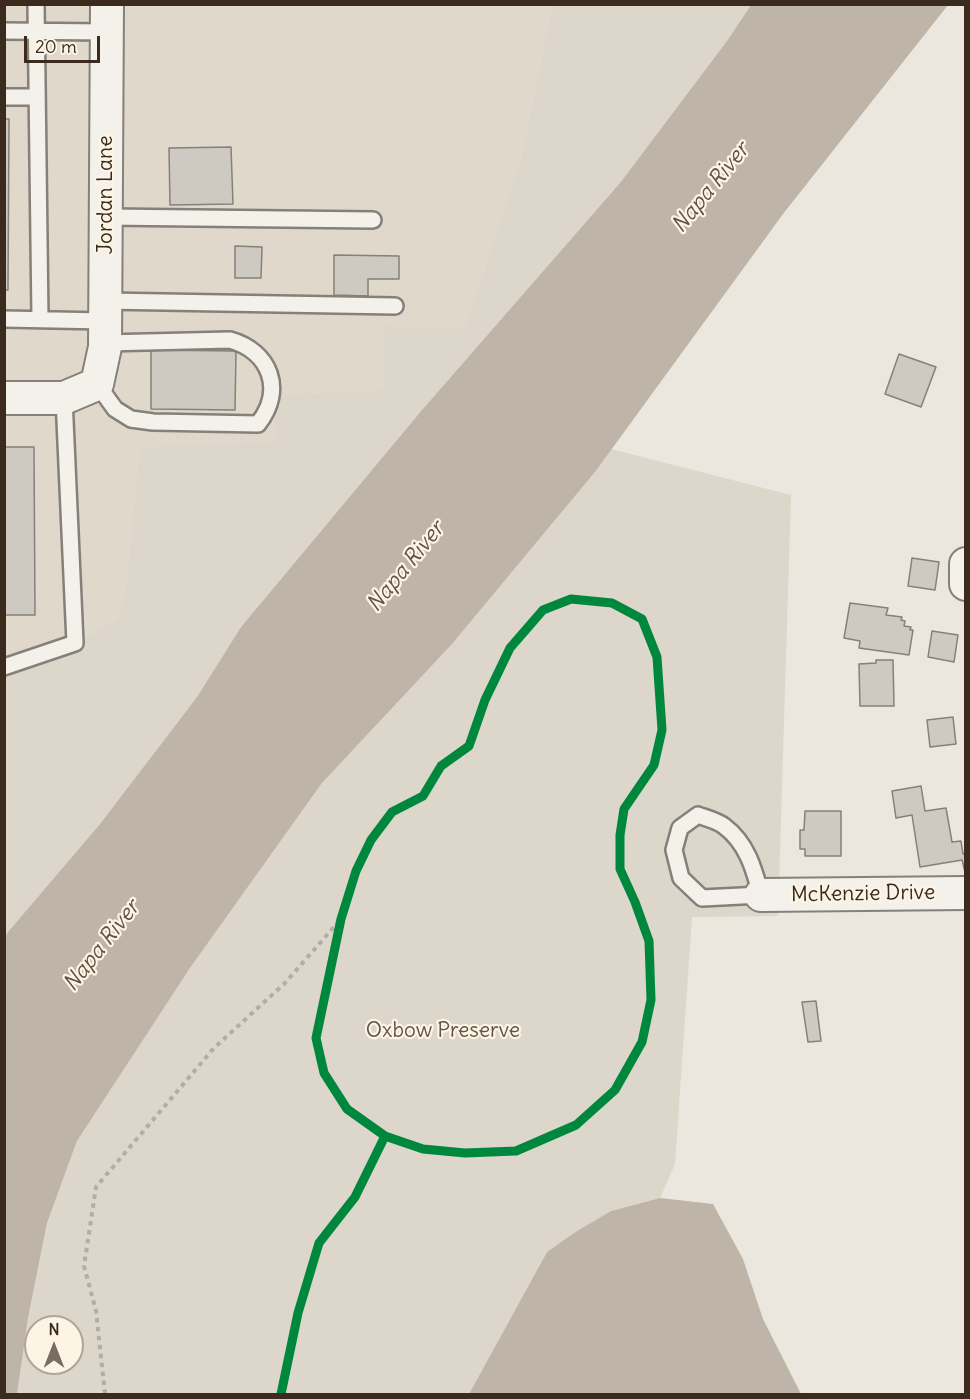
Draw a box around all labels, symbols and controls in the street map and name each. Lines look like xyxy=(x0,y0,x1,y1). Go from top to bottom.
scale bar xyxy=(27,24,104,62)
text: 20 m xyxy=(35,35,77,58)
street label: Jordan Lane xyxy=(93,135,119,255)
water label: Napa River xyxy=(667,138,755,238)
water label: Napa River xyxy=(362,517,450,617)
street label: McKenzie Drive xyxy=(791,880,935,908)
water label: Napa River xyxy=(58,895,146,997)
park label: Oxbow Preserve xyxy=(366,1018,520,1044)
north arrow xyxy=(24,1315,84,1375)
text: N xyxy=(48,1319,60,1339)

